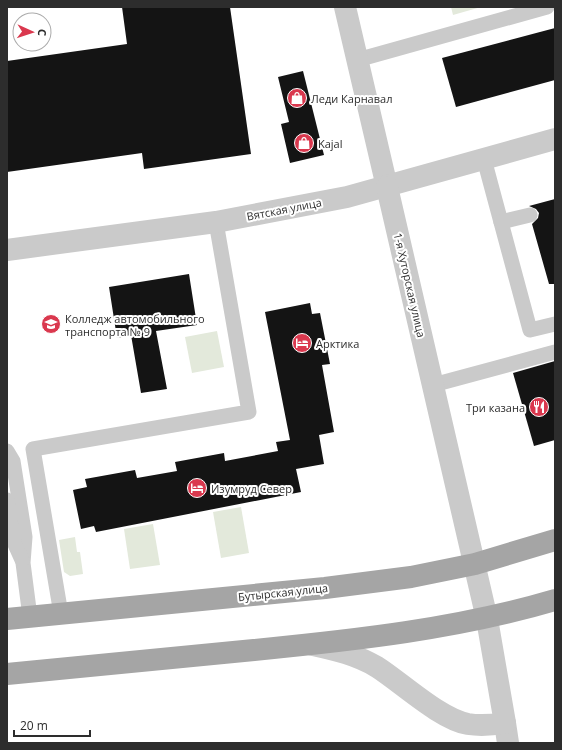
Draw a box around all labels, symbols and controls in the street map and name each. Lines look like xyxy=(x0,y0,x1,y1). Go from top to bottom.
north arrow xyxy=(12,12,52,52)
text: С xyxy=(35,29,50,36)
shop icon: Леди Карнавал xyxy=(286,87,308,109)
place label: Леди Карнавал xyxy=(311,91,392,106)
shop icon: Kajal xyxy=(293,132,315,154)
place label: Kajal xyxy=(318,136,343,151)
street label: Вятская улица xyxy=(245,194,323,224)
street label: 1-я Хуторская улица xyxy=(391,231,429,339)
place label: Колледж автомобильного транспорта № 9 xyxy=(65,311,205,339)
school or university icon: Колледж автомобильного транспорта № 9 xyxy=(40,313,62,335)
hotel icon: Арктика xyxy=(291,332,313,354)
place label: Арктика xyxy=(316,336,359,351)
restaurant icon: Три казана xyxy=(528,396,550,418)
place label: Три казана xyxy=(466,400,525,415)
hotel icon: Изумруд Север xyxy=(186,477,208,499)
place label: Изумруд Север xyxy=(211,481,292,496)
street label: Бутырская улица xyxy=(237,580,329,604)
scale bar xyxy=(14,712,90,738)
text: 20 m xyxy=(20,717,48,734)

